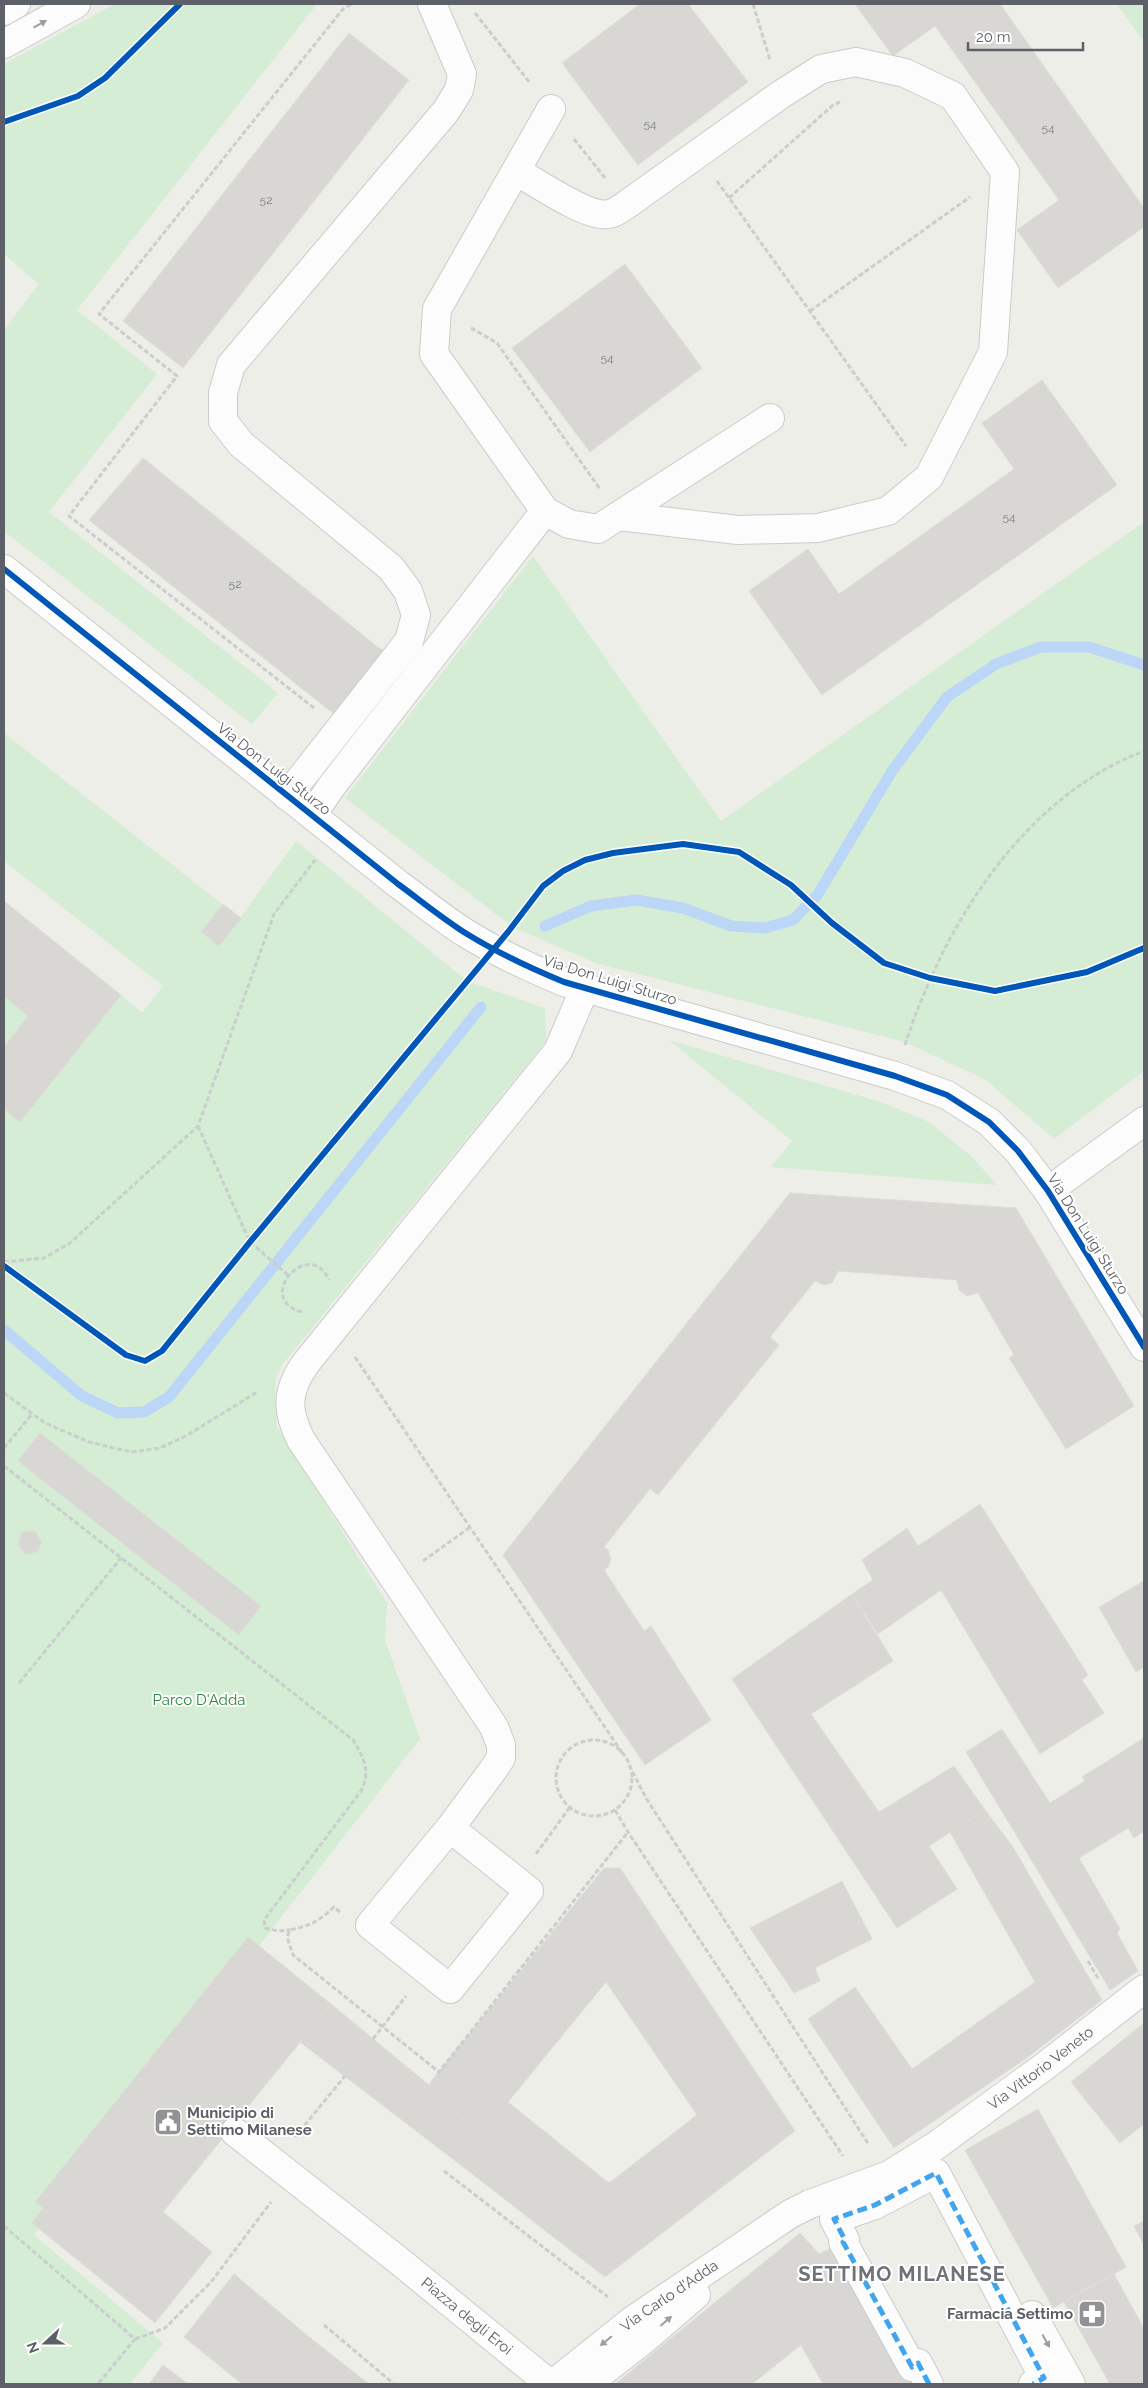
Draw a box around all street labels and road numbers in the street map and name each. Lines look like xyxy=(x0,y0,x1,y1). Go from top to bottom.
street label: Via Don Luigi Sturzo xyxy=(214,719,334,819)
street label: Via Don Luigi Sturzo xyxy=(541,951,679,1009)
street label: Via Don Luigi Sturzo xyxy=(1043,1170,1133,1298)
street label: Via Vittorio Veneto xyxy=(984,2023,1097,2114)
street label: Via Carlo d'Adda xyxy=(617,2256,721,2335)
street label: Piazza degli Eroi xyxy=(417,2274,516,2359)

